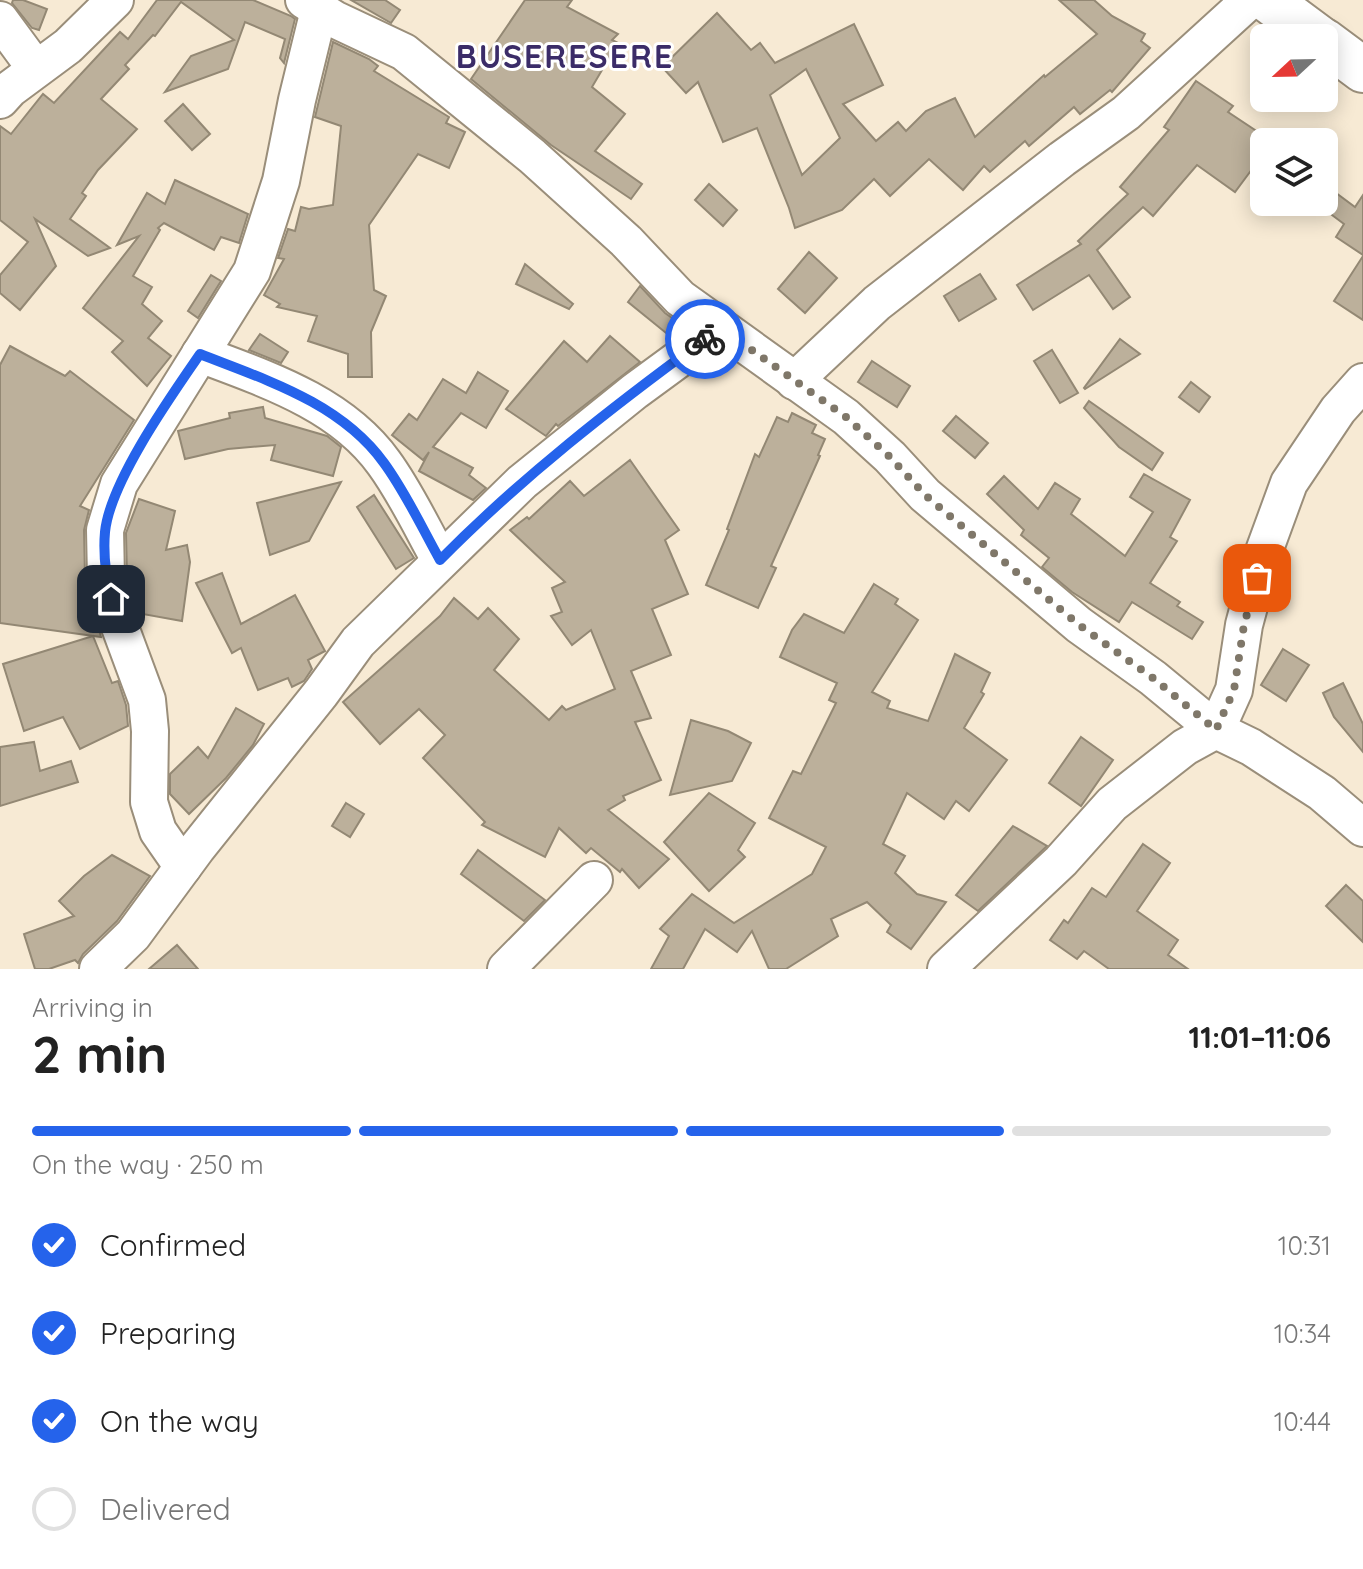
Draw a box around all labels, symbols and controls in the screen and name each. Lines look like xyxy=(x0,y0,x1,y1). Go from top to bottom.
north arrow xyxy=(1250,24,1338,112)
map controls xyxy=(1250,24,1338,216)
district label: BUSERESERE xyxy=(456,36,674,76)
button: layers xyxy=(1250,128,1338,216)
courier xyxy=(665,299,745,379)
icon: bike xyxy=(683,317,727,361)
pin xyxy=(1223,544,1291,612)
icon: bag xyxy=(1235,556,1279,600)
pin xyxy=(77,565,145,633)
icon: home xyxy=(89,577,133,621)
text: Arriving in xyxy=(32,991,153,1024)
text: 11:01–11:06 xyxy=(1189,1018,1331,1056)
text: 2 min xyxy=(32,1021,167,1086)
text: On the way · 250 m xyxy=(32,1148,264,1181)
icon: check xyxy=(32,1223,76,1267)
text: Confirmed xyxy=(100,1226,246,1264)
text: 10:31 xyxy=(1278,1229,1331,1262)
icon: check xyxy=(32,1311,76,1355)
text: Preparing xyxy=(100,1314,236,1352)
text: 10:34 xyxy=(1274,1317,1331,1350)
icon: check xyxy=(32,1399,76,1443)
text: On the way xyxy=(100,1402,259,1440)
text: 10:44 xyxy=(1274,1405,1331,1438)
text: Delivered xyxy=(100,1490,231,1528)

